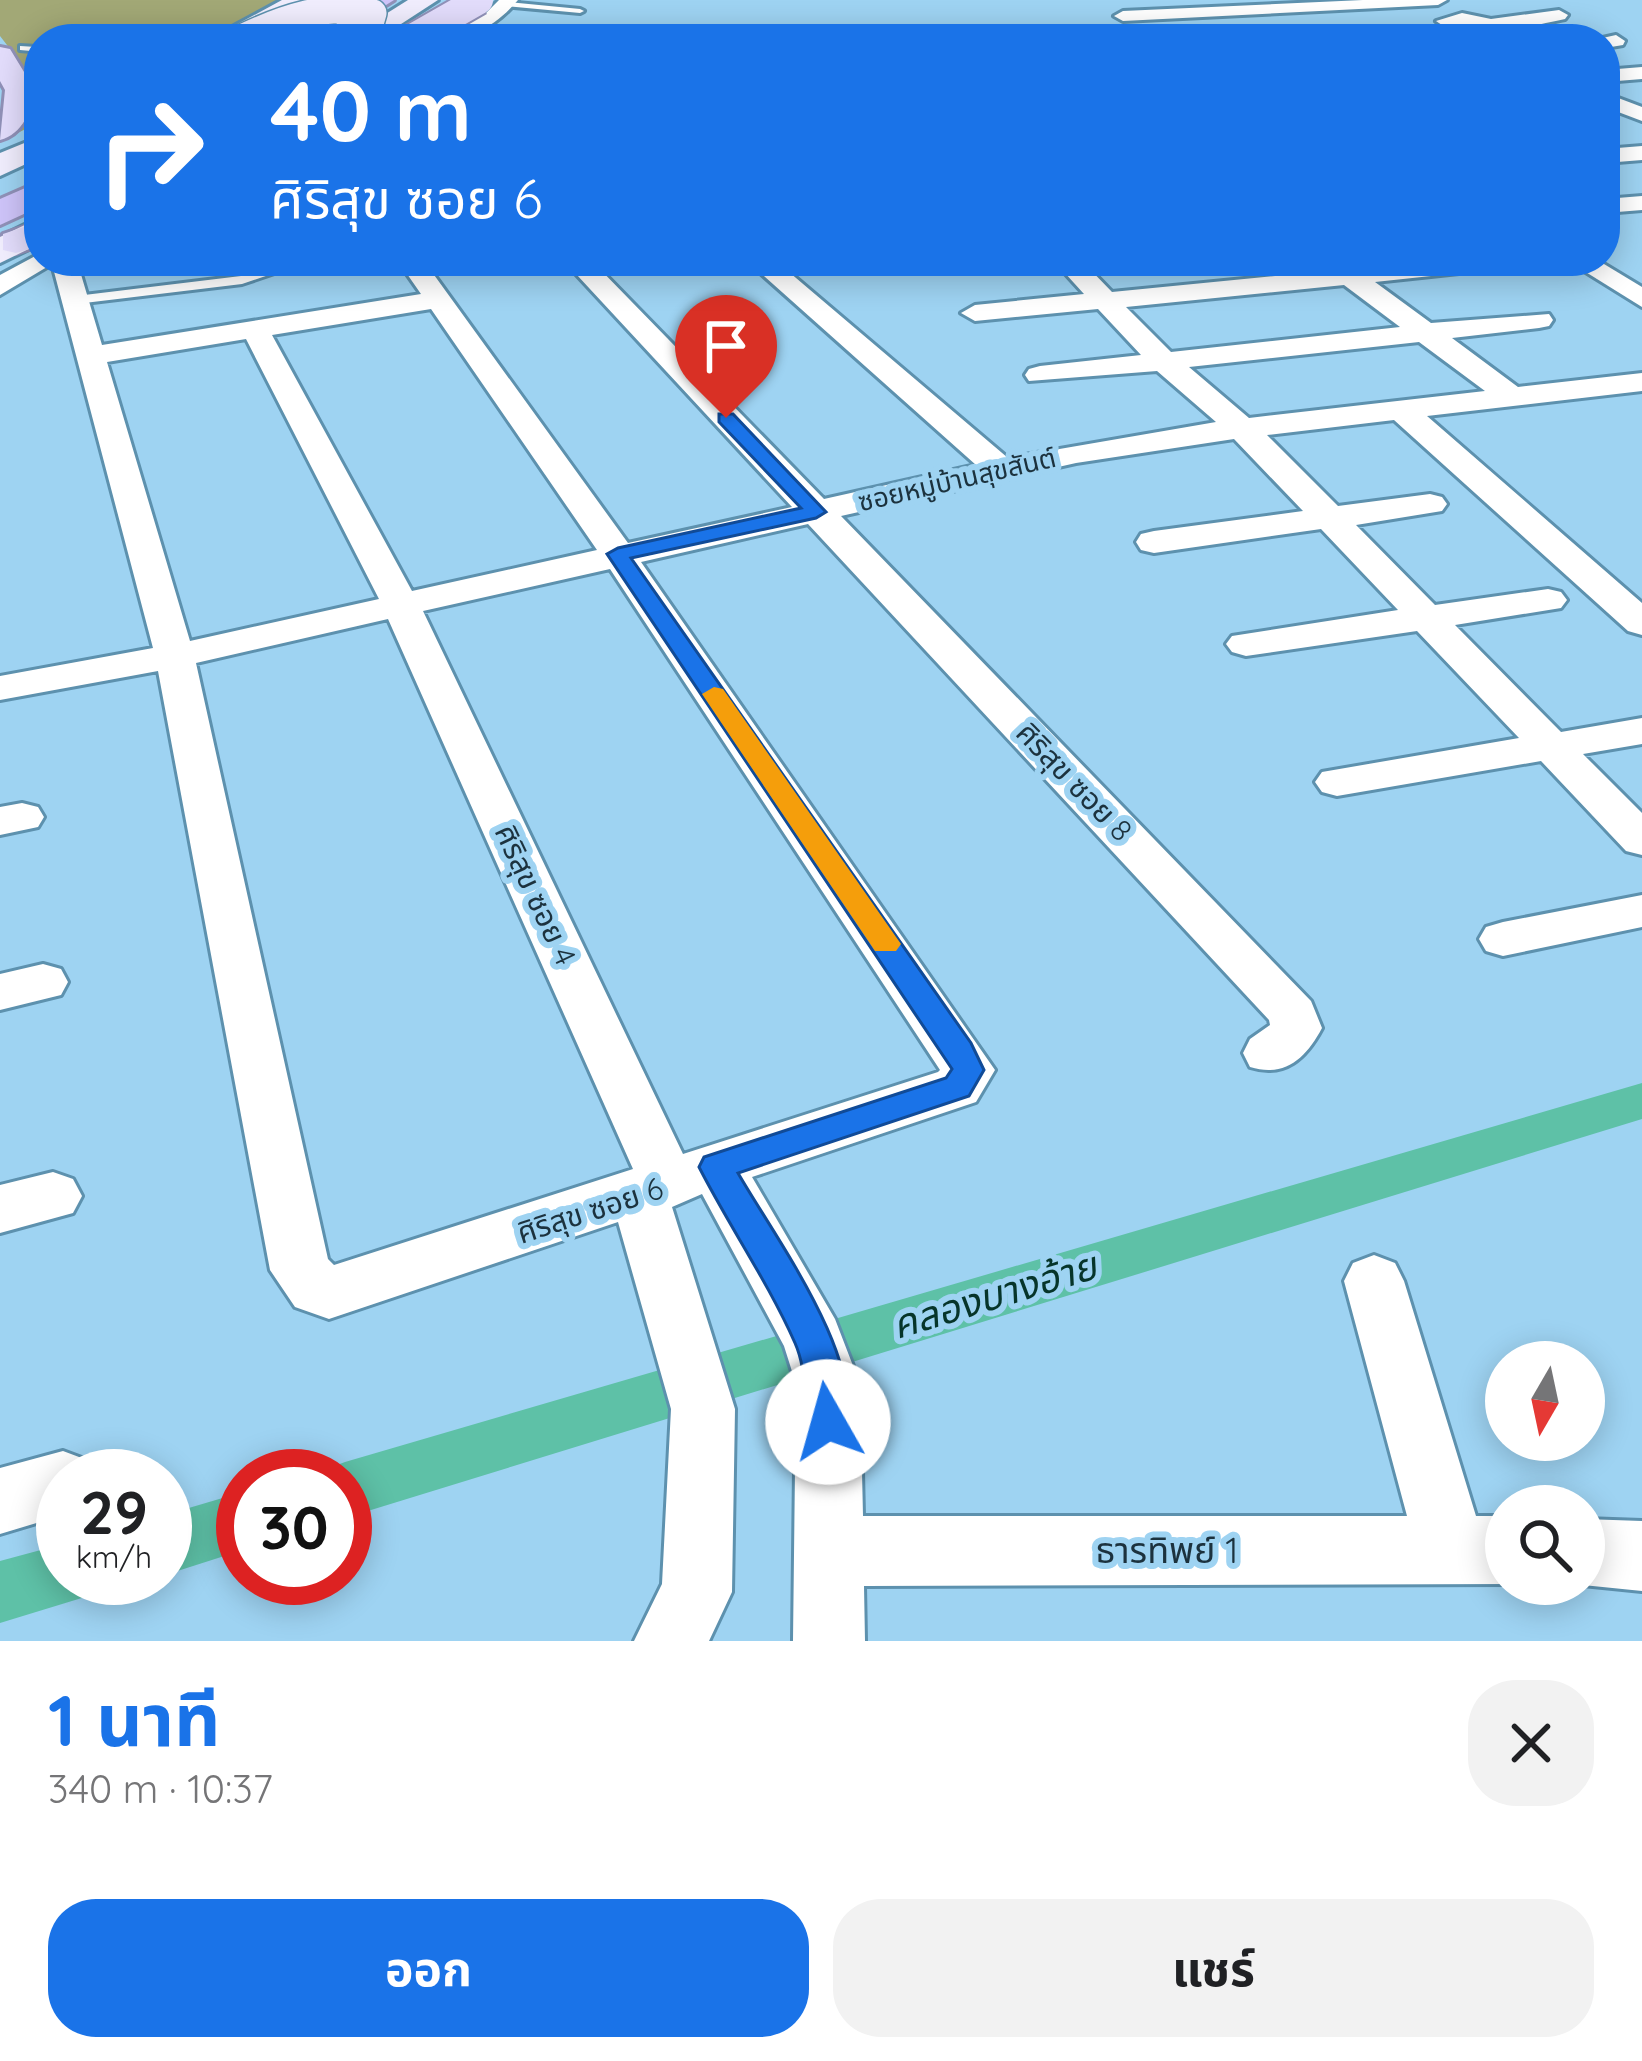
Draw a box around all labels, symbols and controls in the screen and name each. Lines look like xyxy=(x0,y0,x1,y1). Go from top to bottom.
text: 40 m xyxy=(270,57,472,162)
icon: right xyxy=(72,72,228,228)
text: ศิริสุข ซอย 6 xyxy=(270,164,542,232)
pin xyxy=(675,295,777,418)
icon: arrive xyxy=(693,313,759,379)
street label: ซอยหมู่บ้านสุขสันต์ xyxy=(854,440,1059,518)
street label: ศิริสุข ซอย 8 xyxy=(1008,714,1141,849)
street label: ศิริสุข ซอย 4 xyxy=(487,818,585,971)
street label: ศิริสุข ซอย 6 xyxy=(512,1169,668,1251)
water label: คลองบางอ้าย xyxy=(886,1239,1105,1349)
north arrow xyxy=(1485,1341,1605,1461)
map controls xyxy=(1485,1341,1605,1605)
position arrow xyxy=(765,1359,891,1485)
speed limit sign: 30 xyxy=(216,1449,372,1605)
text: 29 xyxy=(80,1474,148,1549)
button: search xyxy=(1485,1485,1605,1605)
street label: ธารทิพย์ 1 xyxy=(1095,1527,1239,1572)
text: km/h xyxy=(76,1538,152,1576)
text: 1 นาที xyxy=(48,1674,220,1764)
button: close xyxy=(1468,1680,1594,1806)
text: 340 m · 10:37 xyxy=(48,1764,273,1813)
button: ออก xyxy=(48,1899,809,2037)
button: แชร์ xyxy=(833,1899,1594,2037)

